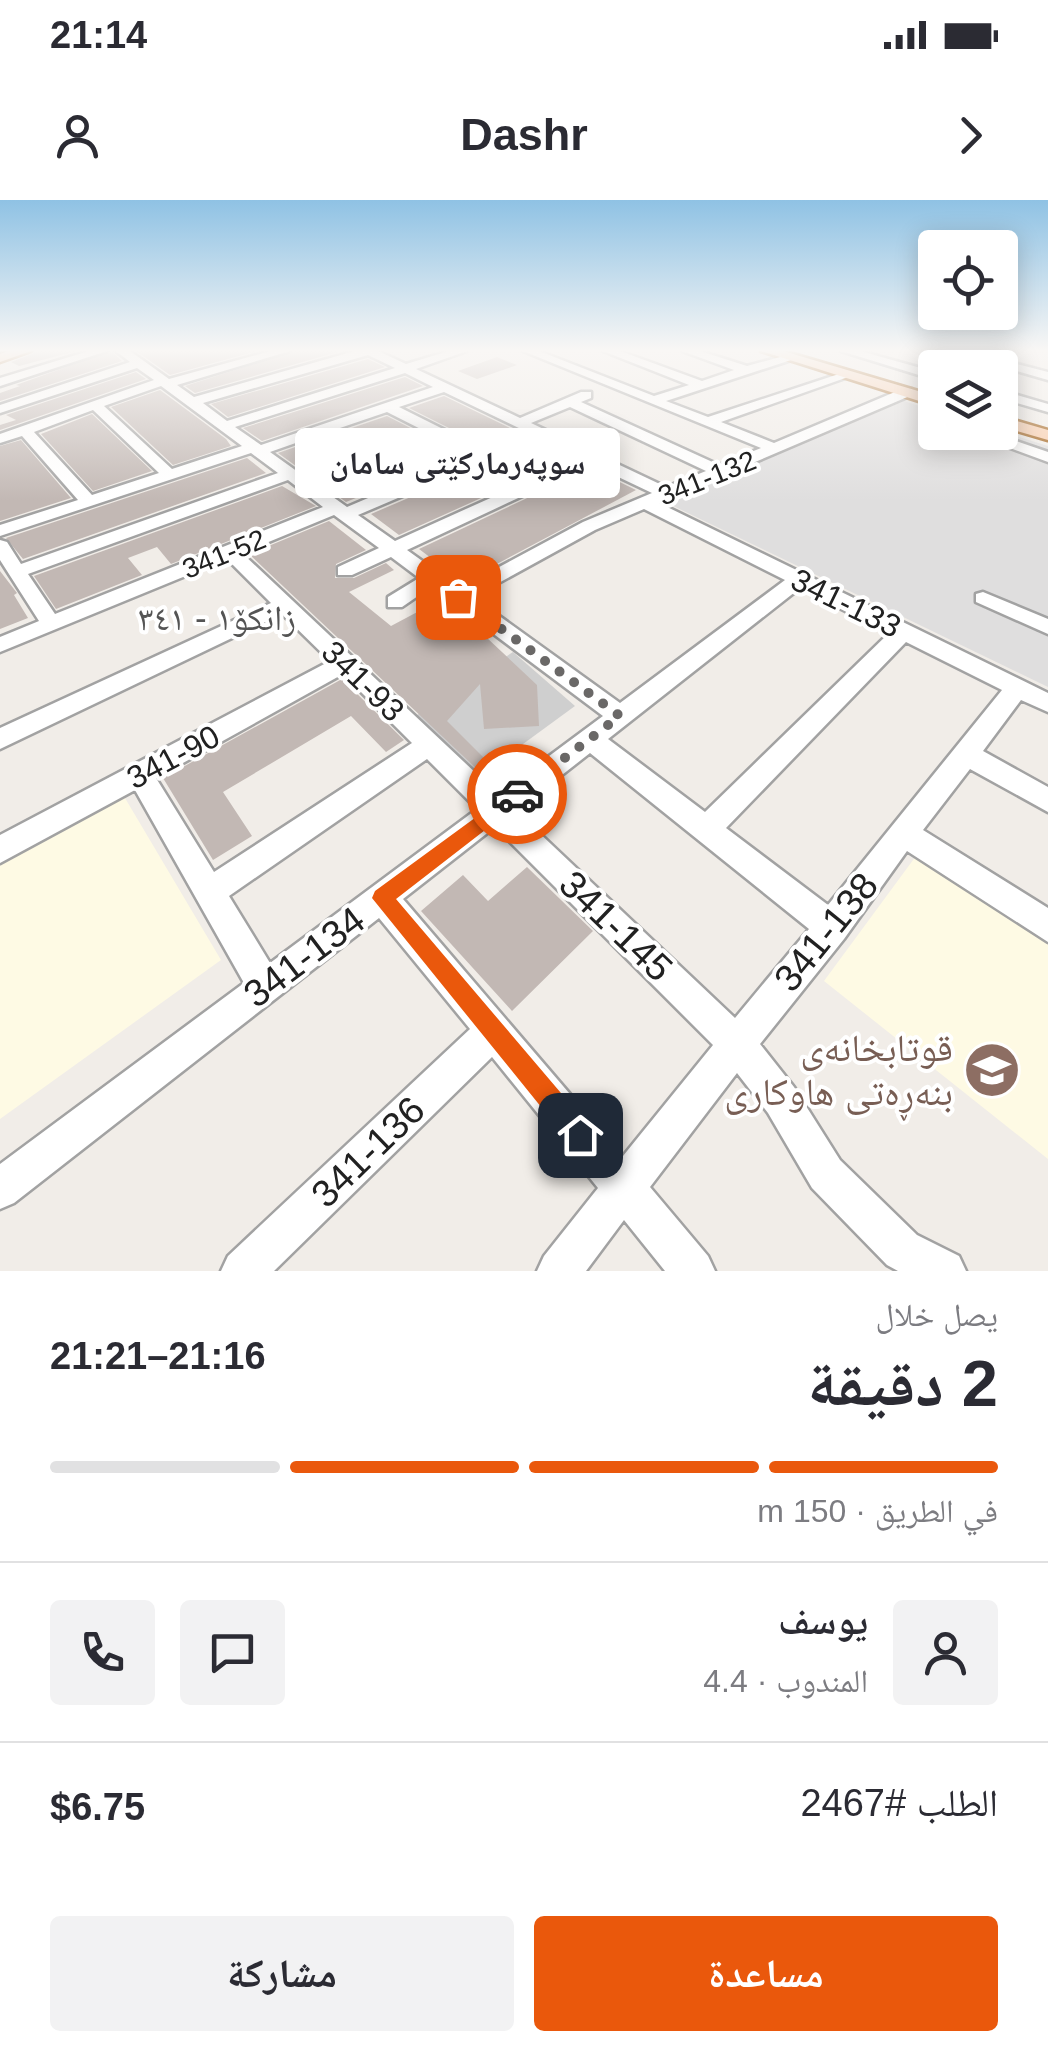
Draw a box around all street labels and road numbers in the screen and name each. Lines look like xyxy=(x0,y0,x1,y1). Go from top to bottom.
street label: 341-132 xyxy=(654,444,760,512)
street label: 341-52 xyxy=(178,523,270,585)
street label: 341-133 xyxy=(785,561,907,645)
street label: 341-93 xyxy=(315,633,411,729)
street label: 341-90 xyxy=(121,718,225,796)
street label: 341-145 xyxy=(551,862,681,990)
street label: 341-138 xyxy=(766,865,886,999)
street label: 341-134 xyxy=(236,898,372,1016)
street label: 341-136 xyxy=(303,1088,433,1216)

